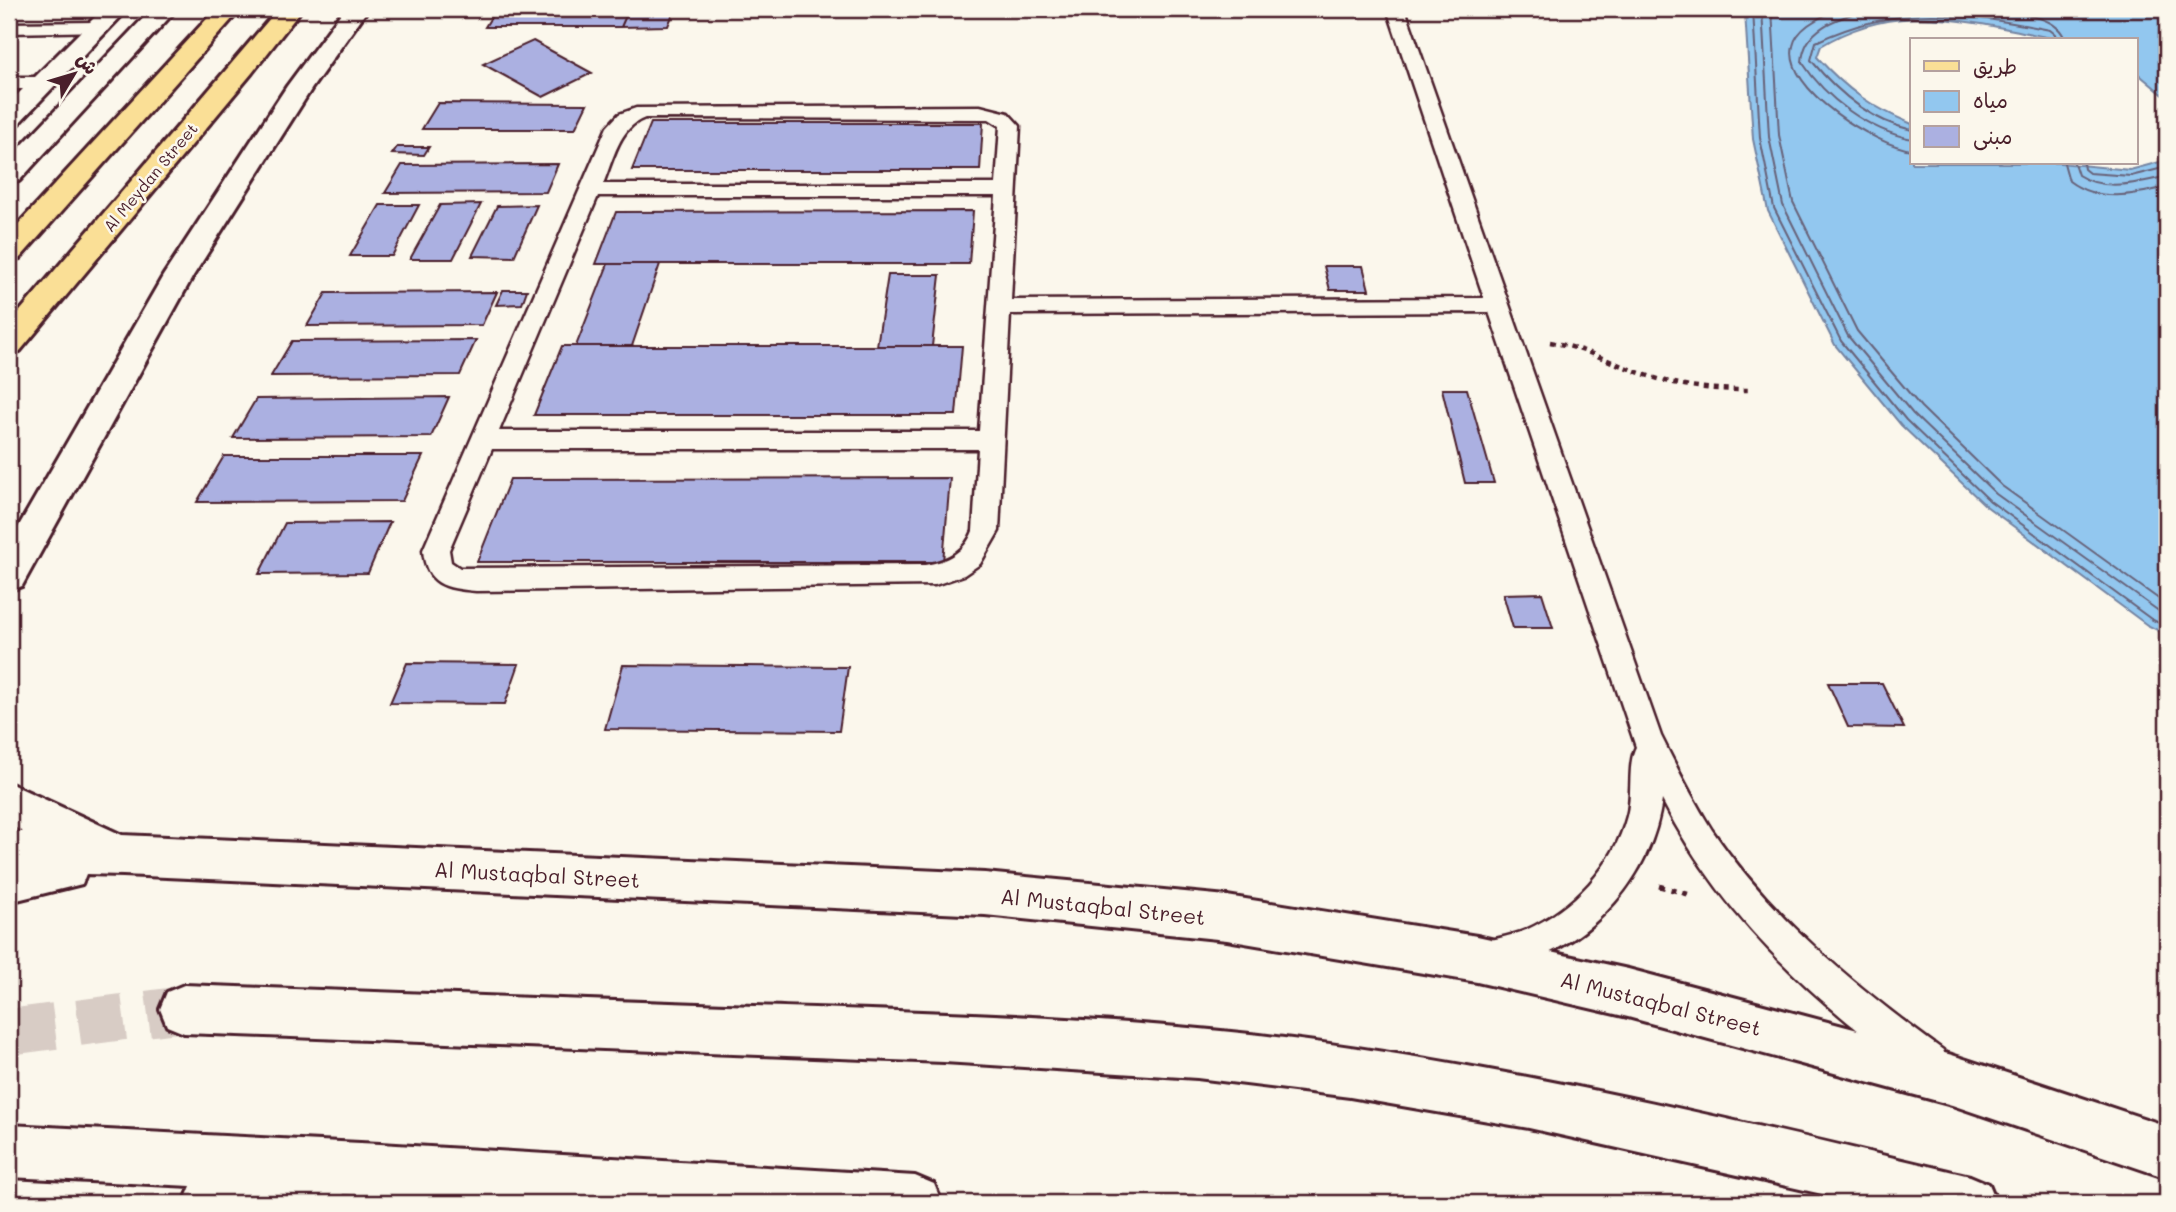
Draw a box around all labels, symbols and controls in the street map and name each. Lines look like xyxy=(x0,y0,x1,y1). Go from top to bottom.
north arrow xyxy=(38,38,108,108)
legend xyxy=(1910,38,2138,164)
text: ش xyxy=(72,47,104,79)
text: طريق xyxy=(1973,52,2017,79)
text: مياه xyxy=(1973,86,2008,113)
street label: Al Meydan Street xyxy=(98,118,202,236)
text: مبنى xyxy=(1973,122,2012,151)
street label: Al Mustaqbal Street xyxy=(433,855,641,893)
street label: Al Mustaqbal Street xyxy=(999,882,1207,930)
street label: Al Mustaqbal Street xyxy=(1558,965,1764,1041)

